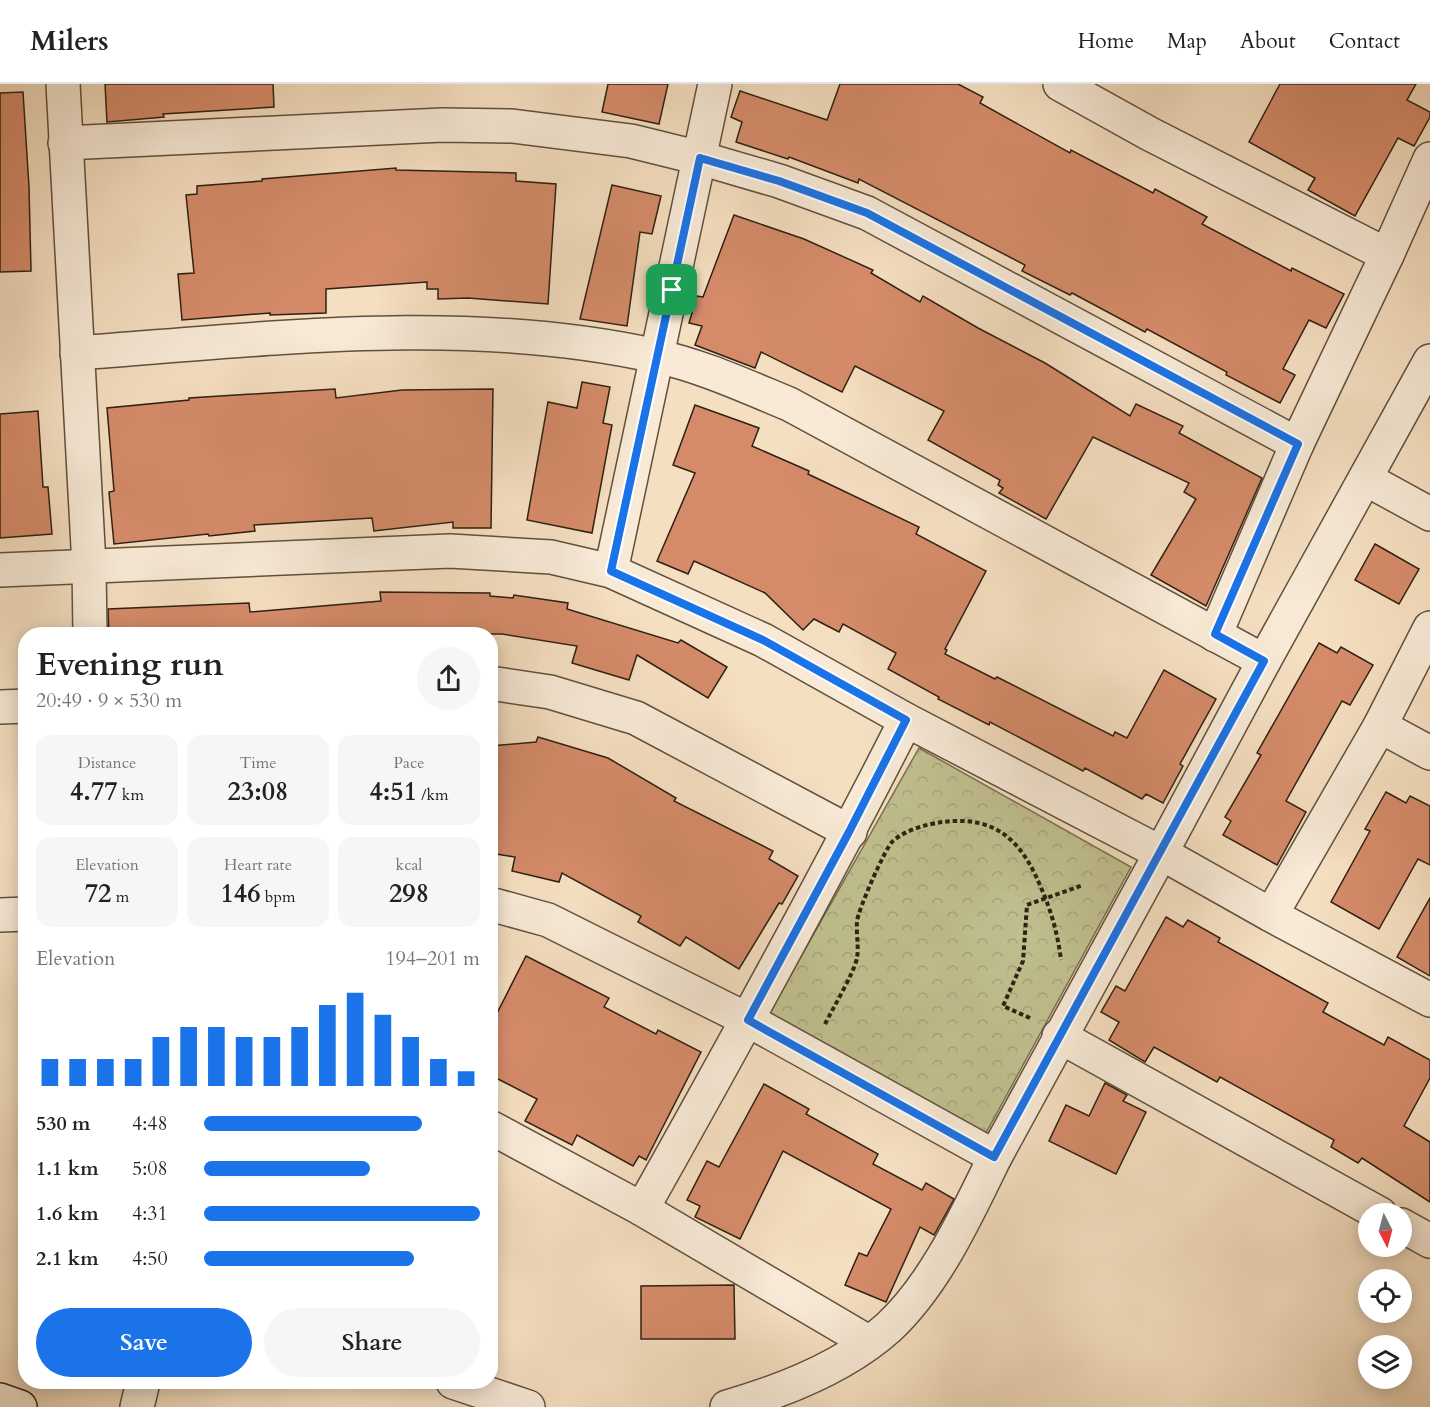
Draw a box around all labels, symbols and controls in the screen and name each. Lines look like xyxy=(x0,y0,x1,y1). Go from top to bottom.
text: Milers xyxy=(30,22,109,60)
text: Home xyxy=(1078,27,1134,56)
text: Map xyxy=(1167,27,1207,56)
text: About xyxy=(1240,27,1296,56)
text: Contact xyxy=(1329,27,1400,56)
pin xyxy=(646,264,697,315)
icon: arrive xyxy=(655,273,688,306)
text: Evening run xyxy=(36,642,224,687)
button: share xyxy=(417,647,480,710)
text: 20:49 · 9 × 530 m xyxy=(36,687,182,714)
text: Distance xyxy=(78,752,136,774)
text: Time xyxy=(239,752,277,774)
text: Pace xyxy=(394,752,424,774)
text: 4.77 xyxy=(70,774,118,809)
text: 23:08 xyxy=(228,774,288,809)
text: 4:51 xyxy=(369,774,417,809)
text: km xyxy=(118,784,144,806)
text: /km xyxy=(417,784,449,806)
text: Elevation xyxy=(75,854,139,876)
text: Heart rate xyxy=(224,854,292,876)
text: kcal xyxy=(396,854,422,876)
text: 72 xyxy=(85,876,111,911)
text: 146 xyxy=(221,876,261,911)
text: 298 xyxy=(389,876,429,911)
text: m xyxy=(111,886,129,908)
text: bpm xyxy=(261,886,295,908)
text: Elevation xyxy=(36,945,115,972)
text: 194–201 m xyxy=(385,945,480,972)
text: 530 m xyxy=(36,1110,91,1137)
text: 4:48 xyxy=(132,1110,168,1137)
text: 1.1 km xyxy=(36,1155,99,1182)
text: 5:08 xyxy=(132,1155,168,1182)
text: 1.6 km xyxy=(36,1200,99,1227)
text: 4:31 xyxy=(132,1200,168,1227)
north arrow xyxy=(1358,1203,1412,1257)
map controls xyxy=(1358,1203,1412,1389)
text: 2.1 km xyxy=(36,1245,99,1272)
text: 4:50 xyxy=(132,1245,168,1272)
button: locate xyxy=(1358,1269,1412,1323)
button: Save xyxy=(36,1308,252,1377)
button: Share xyxy=(264,1308,480,1377)
button: layers xyxy=(1358,1335,1412,1389)

